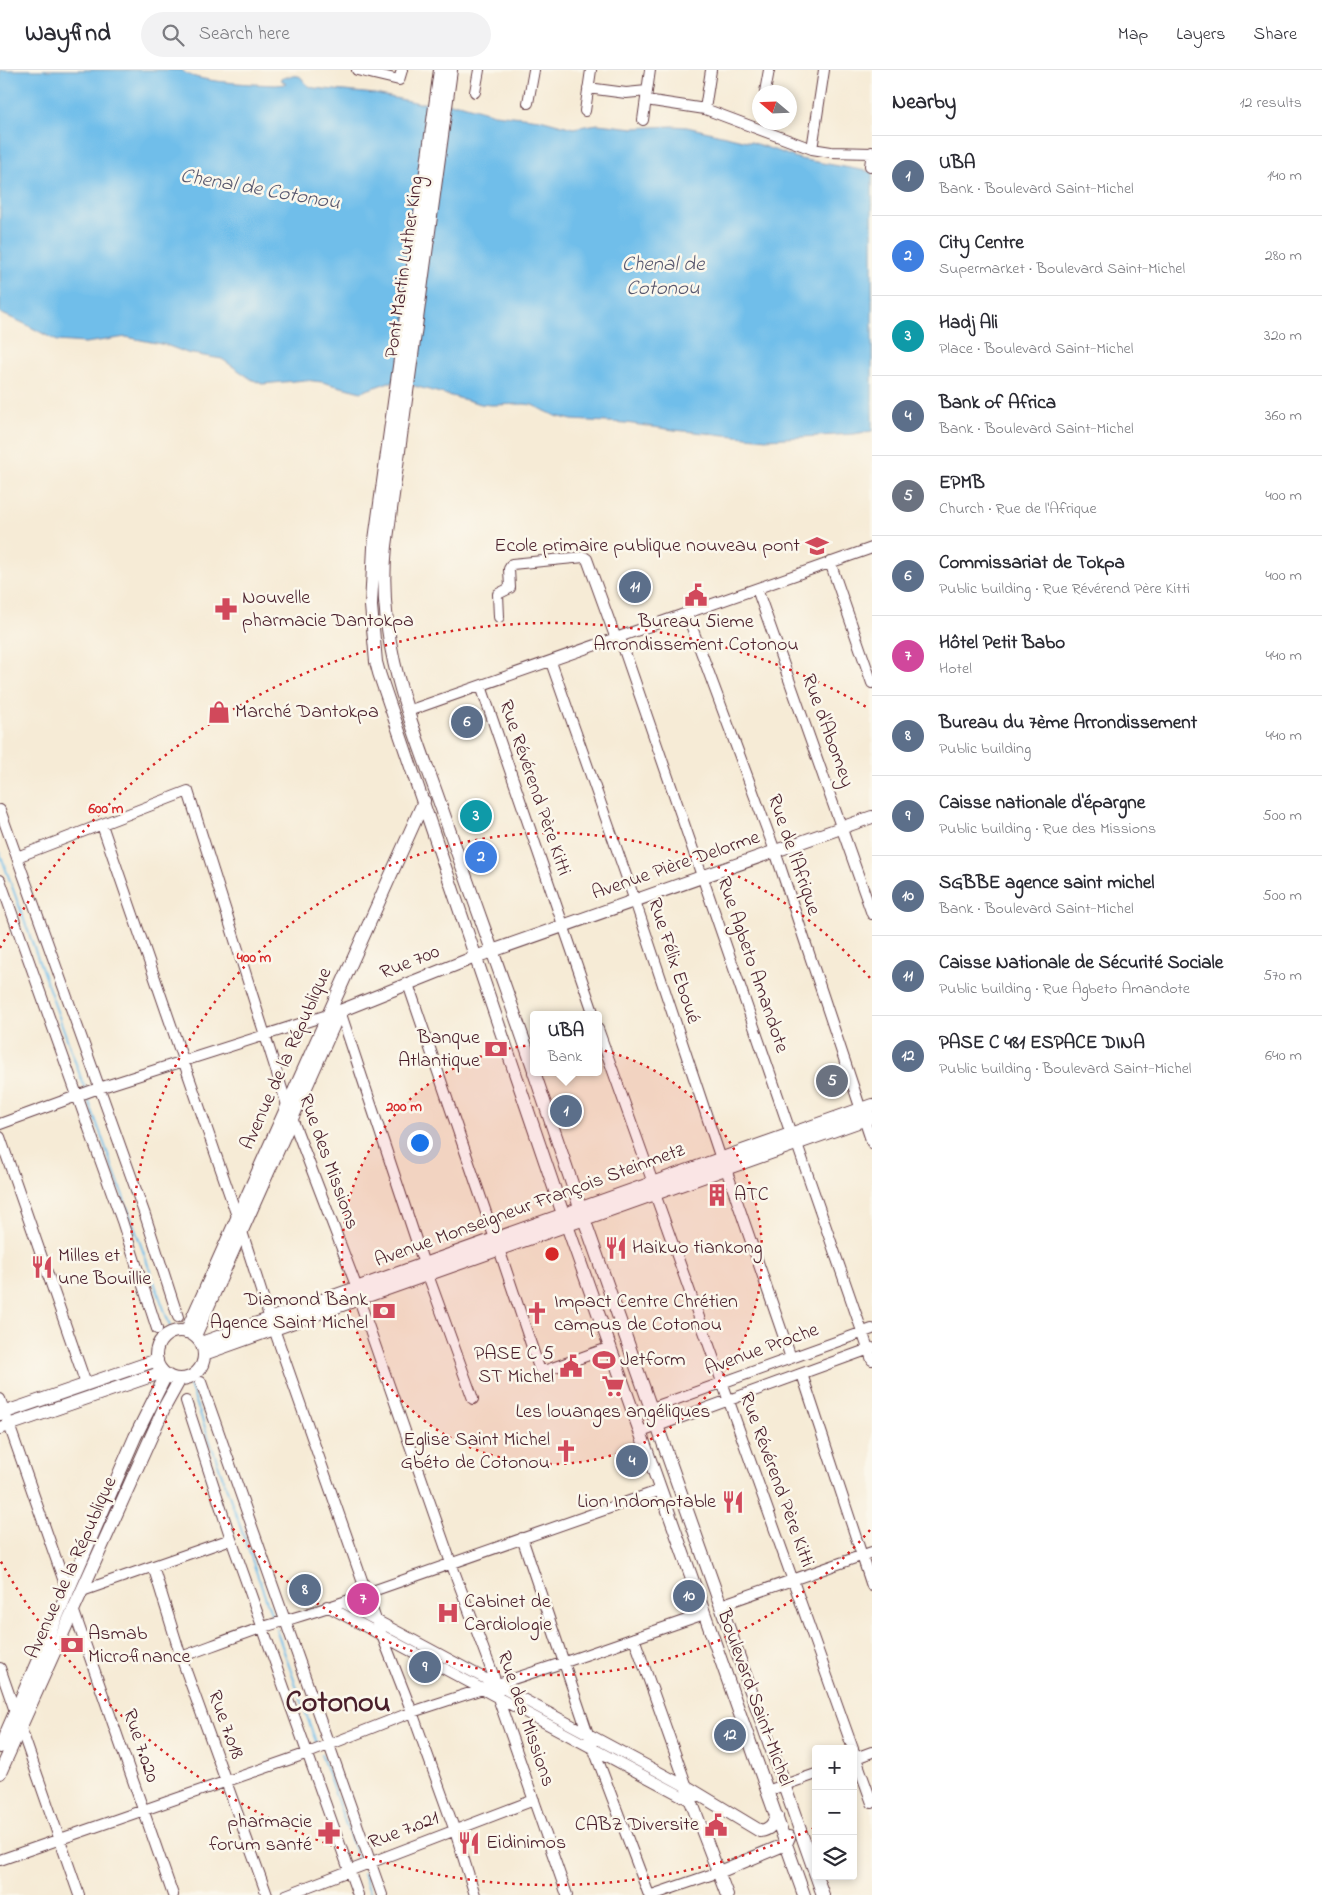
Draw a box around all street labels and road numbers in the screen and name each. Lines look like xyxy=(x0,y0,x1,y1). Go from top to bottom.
street label: Pont Martin Luther King xyxy=(378,174,433,360)
street label: Rue d'Abomey xyxy=(793,670,861,792)
street label: Rue Révérend Père Kitti xyxy=(490,696,578,880)
street label: Rue de l'Afrique xyxy=(759,790,827,920)
street label: Avenue Pière Delorme xyxy=(588,824,764,908)
street label: Rue Agbeto Amandote xyxy=(707,873,796,1057)
street label: Rue Félix Eboué xyxy=(639,894,707,1028)
street label: Rue 700 xyxy=(376,938,444,988)
street label: Avenue de la République xyxy=(234,963,340,1155)
street label: Rue des Missions xyxy=(290,1090,366,1234)
street label: Avenue Monseigneur François Steinmetz xyxy=(371,1136,690,1277)
street label: Avenue Proche xyxy=(701,1316,823,1384)
street label: Rue Révérend Père Kitti xyxy=(731,1388,821,1572)
street label: Avenue de la République xyxy=(19,1472,125,1664)
street label: Boulevard Saint-Michel xyxy=(708,1605,799,1790)
street label: Rue des Missions xyxy=(488,1647,562,1791)
street label: Rue 7.018 xyxy=(199,1687,251,1763)
street label: Rue 7.020 xyxy=(114,1705,166,1787)
street label: Rue 7.021 xyxy=(364,1804,444,1858)

